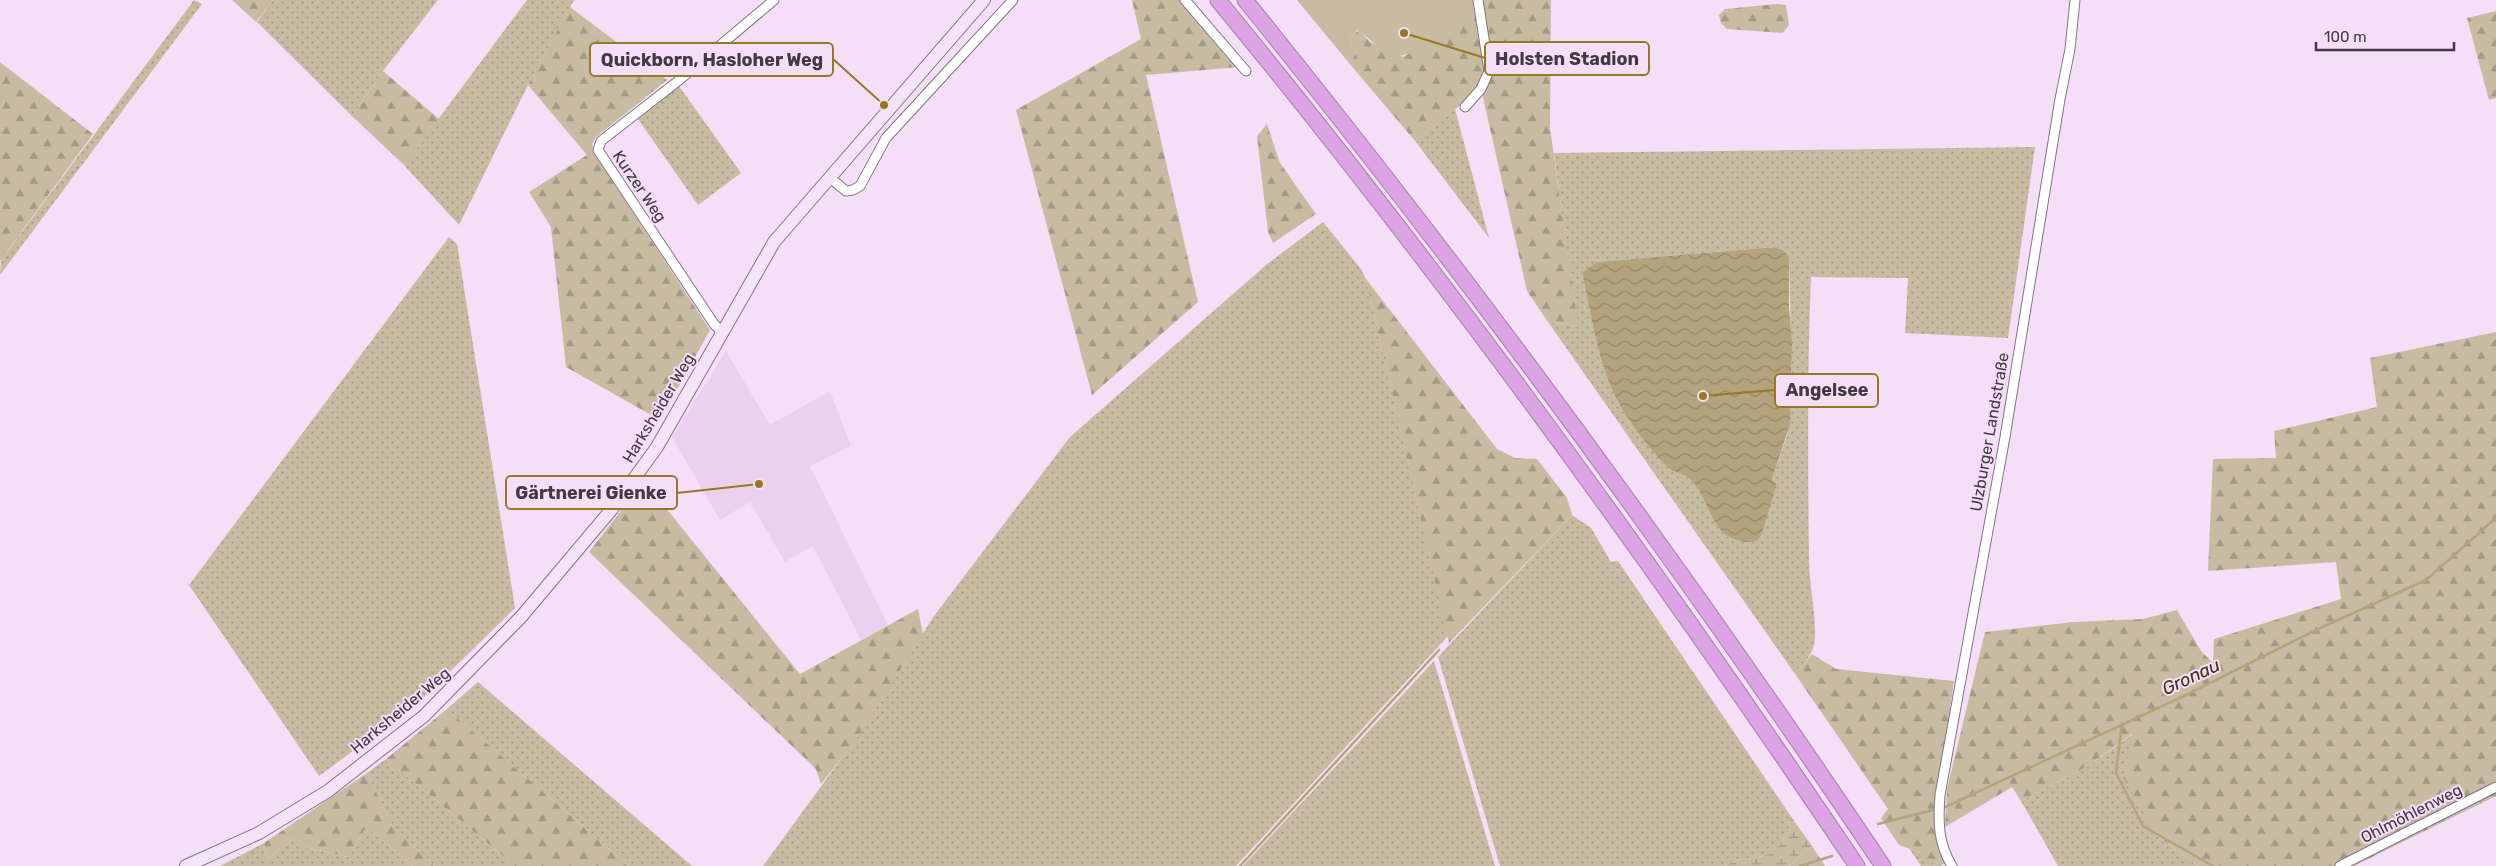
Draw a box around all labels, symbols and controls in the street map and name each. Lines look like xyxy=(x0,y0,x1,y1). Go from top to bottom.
scale bar xyxy=(2316,20,2454,52)
text: 100 m xyxy=(2324,28,2366,46)
callout: Holsten Stadion xyxy=(1485,42,1649,75)
callout: Quickborn, Hasloher Weg xyxy=(590,43,833,76)
text: Holsten Stadion xyxy=(1495,48,1639,70)
text: Quickborn, Hasloher Weg xyxy=(601,49,823,71)
street label: Kurzer Weg xyxy=(609,147,670,226)
street label: Harksheider Weg xyxy=(618,350,699,466)
street label: Ulzburger Landstraße xyxy=(1966,351,2013,513)
callout: Angelsee xyxy=(1775,374,1878,407)
text: Angelsee xyxy=(1785,379,1869,401)
callout: Gärtnerei Gienke xyxy=(506,476,677,509)
text: Gärtnerei Gienke xyxy=(515,482,667,504)
water label: Gronau xyxy=(2158,654,2224,700)
street label: Harksheider Weg xyxy=(347,663,454,758)
street label: Ohlmöhlenweg xyxy=(2357,780,2465,847)

